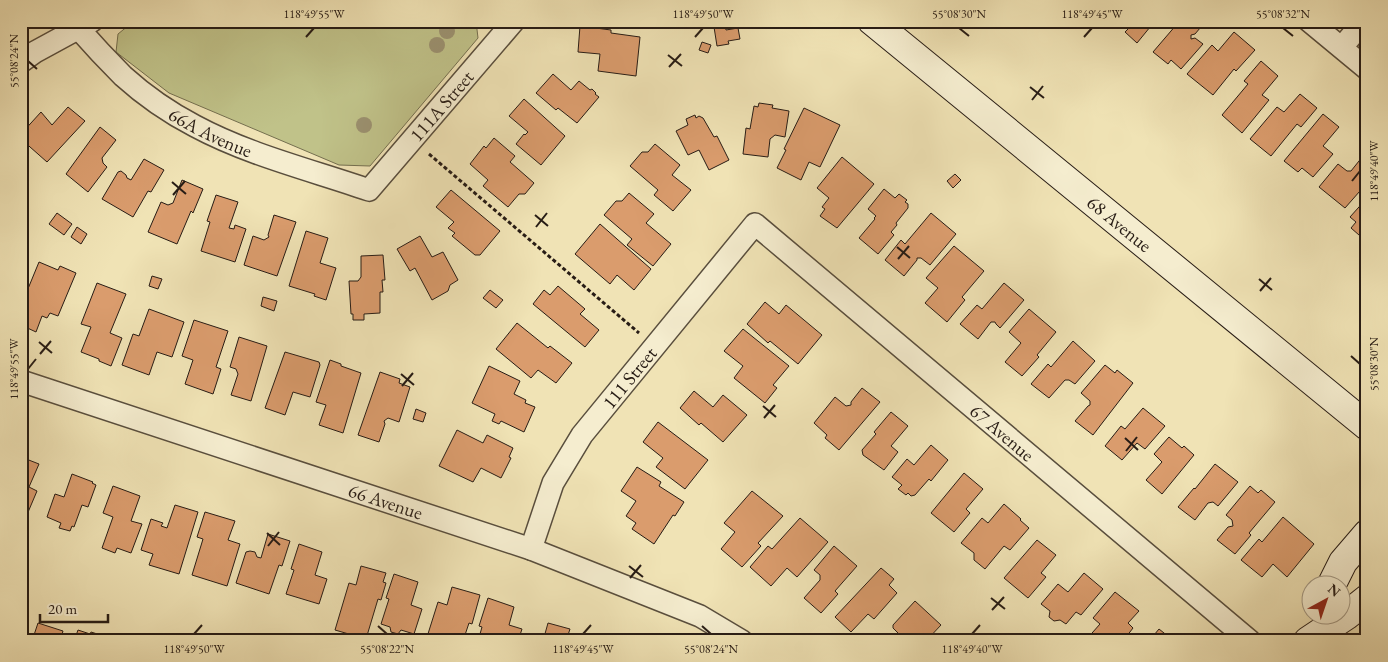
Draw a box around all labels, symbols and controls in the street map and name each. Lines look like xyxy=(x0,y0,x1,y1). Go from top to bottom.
text: 118°49'55"W xyxy=(283,6,346,22)
text: 118°49'50"W xyxy=(672,6,735,22)
text: 55°08'30"N xyxy=(932,6,986,22)
text: 118°49'45"W xyxy=(1061,6,1124,22)
text: 55°08'32"N xyxy=(1256,6,1310,22)
text: 55°08'24"N xyxy=(6,34,22,88)
street label: 111A Street xyxy=(404,65,479,147)
street label: 66A Avenue xyxy=(164,102,256,163)
text: 118°49'40"W xyxy=(1366,139,1382,202)
street label: 68 Avenue xyxy=(1082,190,1157,258)
text: 118°49'55"W xyxy=(6,337,22,400)
text: 55°08'30"N xyxy=(1366,337,1382,391)
street label: 111 Street xyxy=(597,342,662,414)
street label: 67 Avenue xyxy=(965,399,1039,467)
street label: 66 Avenue xyxy=(345,478,426,525)
north arrow xyxy=(1300,574,1350,624)
text: N xyxy=(1324,580,1345,601)
scale bar xyxy=(40,592,108,624)
text: 20 m xyxy=(48,599,77,618)
text: 118°49'50"W xyxy=(163,641,226,657)
text: 55°08'22"N xyxy=(360,641,414,657)
text: 118°49'45"W xyxy=(552,641,615,657)
text: 55°08'24"N xyxy=(684,641,738,657)
text: 118°49'40"W xyxy=(941,641,1004,657)

